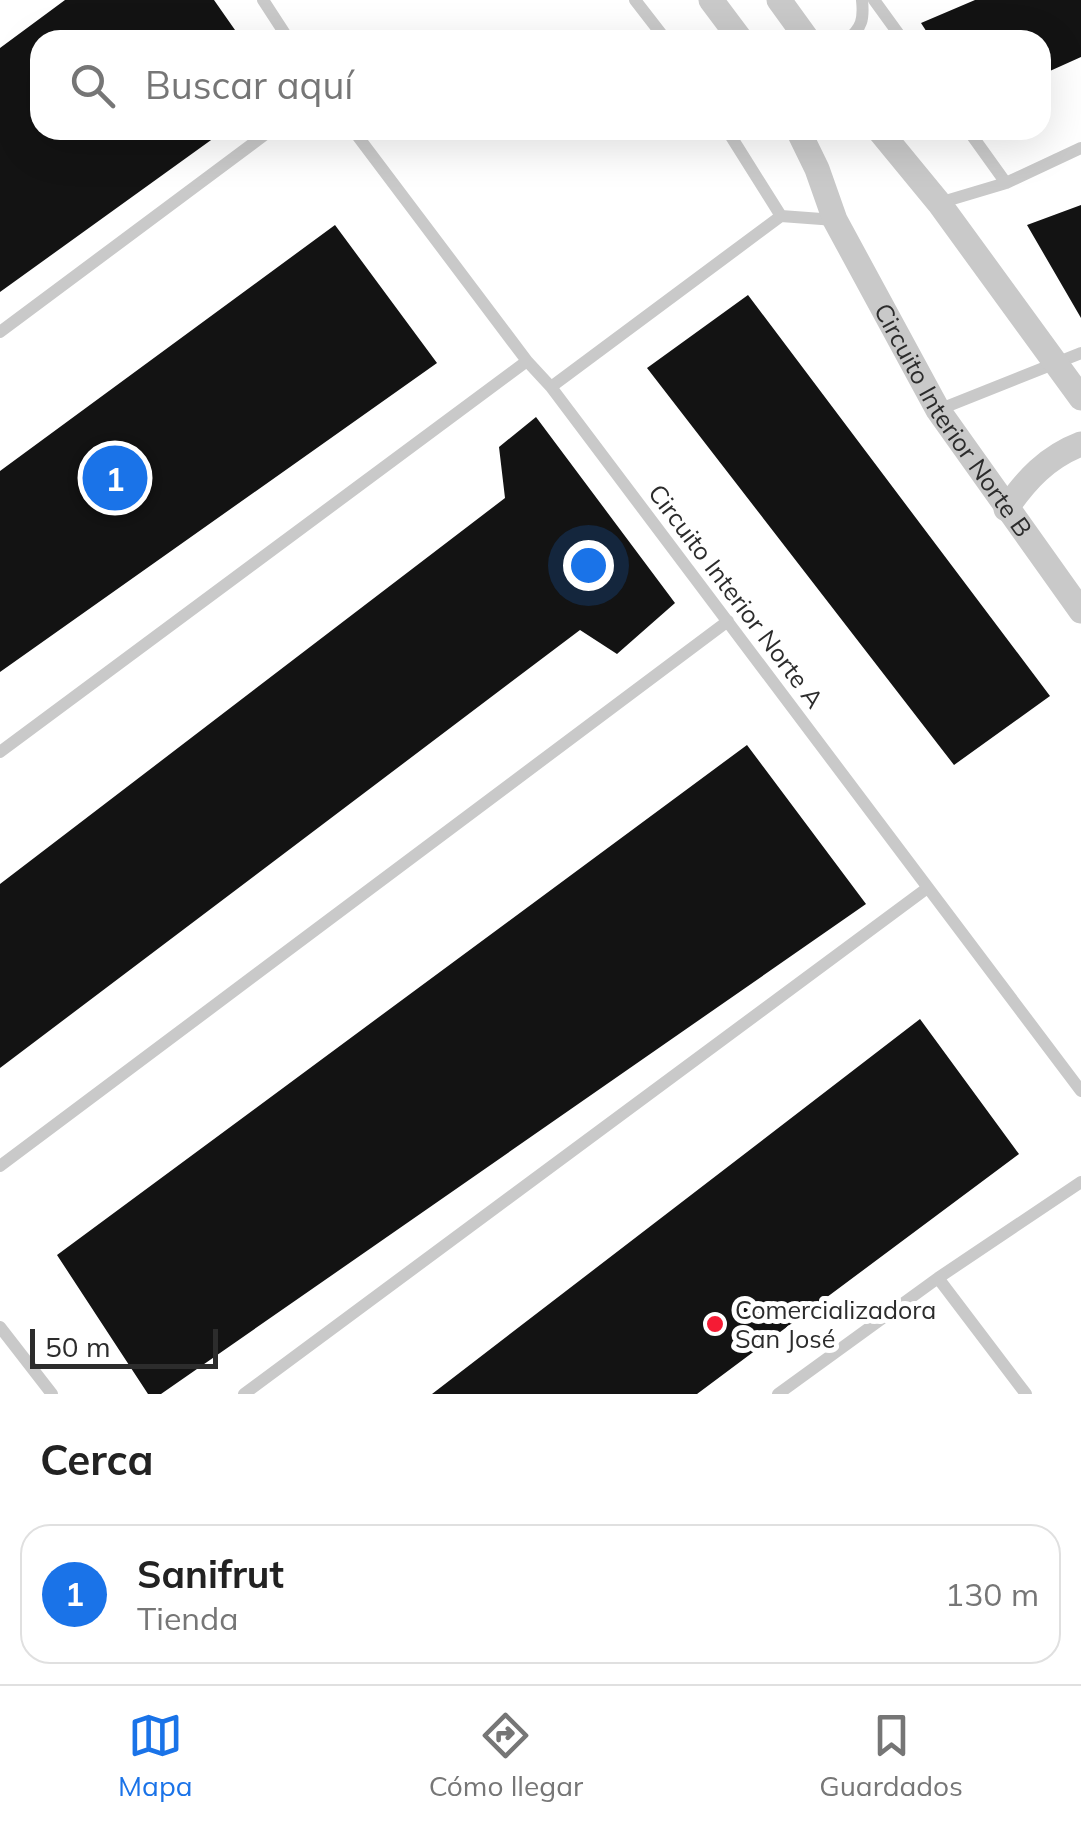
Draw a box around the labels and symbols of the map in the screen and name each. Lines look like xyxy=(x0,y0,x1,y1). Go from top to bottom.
street label: Circuito Interior Norte B xyxy=(868,298,1039,542)
pin: 1 xyxy=(82,440,148,516)
street label: Circuito Interior Norte A xyxy=(642,478,831,714)
your location xyxy=(563,540,614,591)
place label: Comercializadora San José xyxy=(735,1294,936,1354)
marker: Comercializadora San José xyxy=(704,1313,726,1335)
scale bar xyxy=(30,1324,218,1368)

